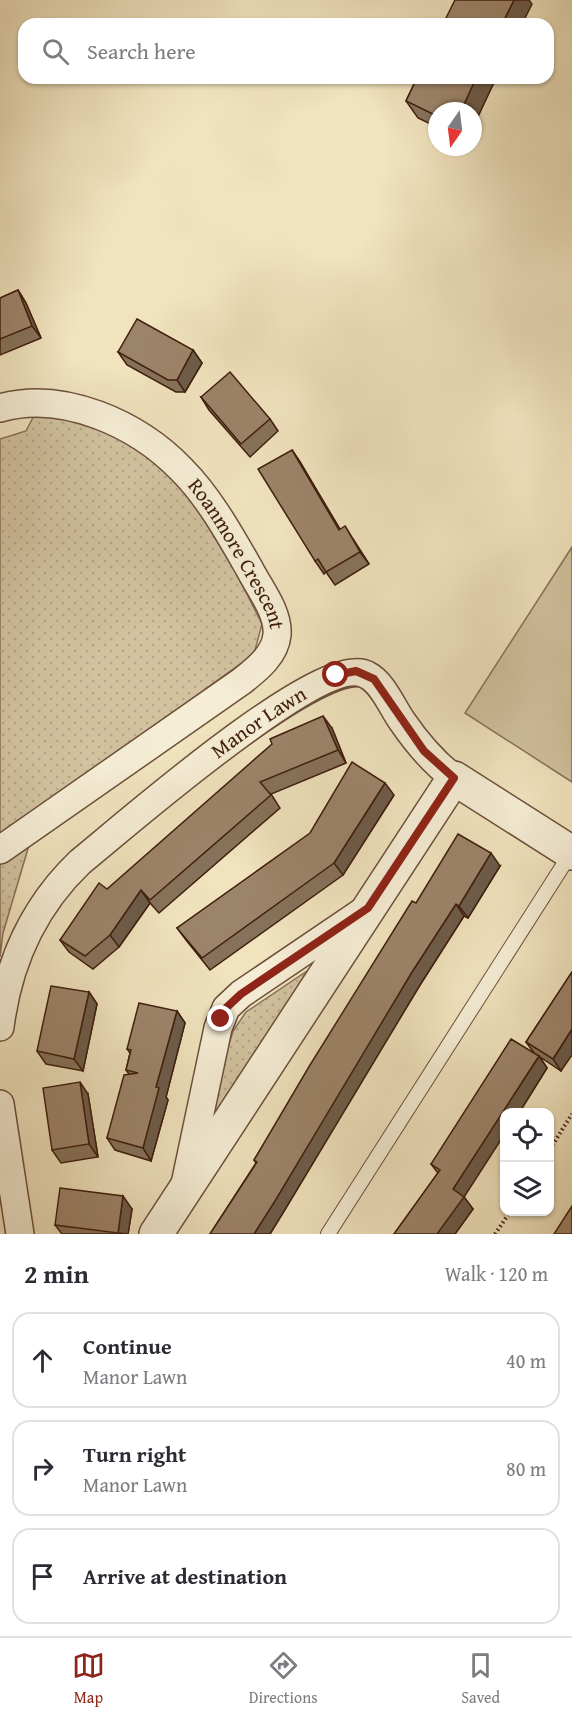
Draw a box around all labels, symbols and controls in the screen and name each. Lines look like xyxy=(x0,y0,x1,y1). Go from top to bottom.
search box xyxy=(18,18,554,84)
icon: search xyxy=(39,35,72,68)
text: Search here xyxy=(87,35,196,67)
north arrow xyxy=(428,102,482,156)
street label: Roanmore Crescent xyxy=(181,471,293,632)
route start xyxy=(322,661,348,687)
street label: Manor Lawn xyxy=(204,678,312,766)
route end xyxy=(207,1005,233,1031)
map controls xyxy=(500,1108,554,1216)
button: locate xyxy=(500,1108,554,1162)
button: layers xyxy=(500,1162,554,1216)
text: 2 min xyxy=(24,1254,89,1293)
text: Walk · 120 m xyxy=(445,1259,548,1288)
text: Continue xyxy=(83,1330,172,1362)
icon: ahead xyxy=(26,1344,59,1377)
text: 40 m xyxy=(506,1346,546,1375)
text: Manor Lawn xyxy=(83,1362,187,1391)
text: Turn right xyxy=(83,1438,186,1470)
icon: right xyxy=(26,1452,59,1485)
text: 80 m xyxy=(506,1454,546,1483)
text: Manor Lawn xyxy=(83,1470,187,1499)
icon: arrive xyxy=(26,1560,59,1593)
text: Arrive at destination xyxy=(83,1560,287,1592)
tab: Map xyxy=(72,1649,105,1709)
tab: Directions xyxy=(249,1649,318,1709)
tab: Saved xyxy=(461,1649,500,1709)

